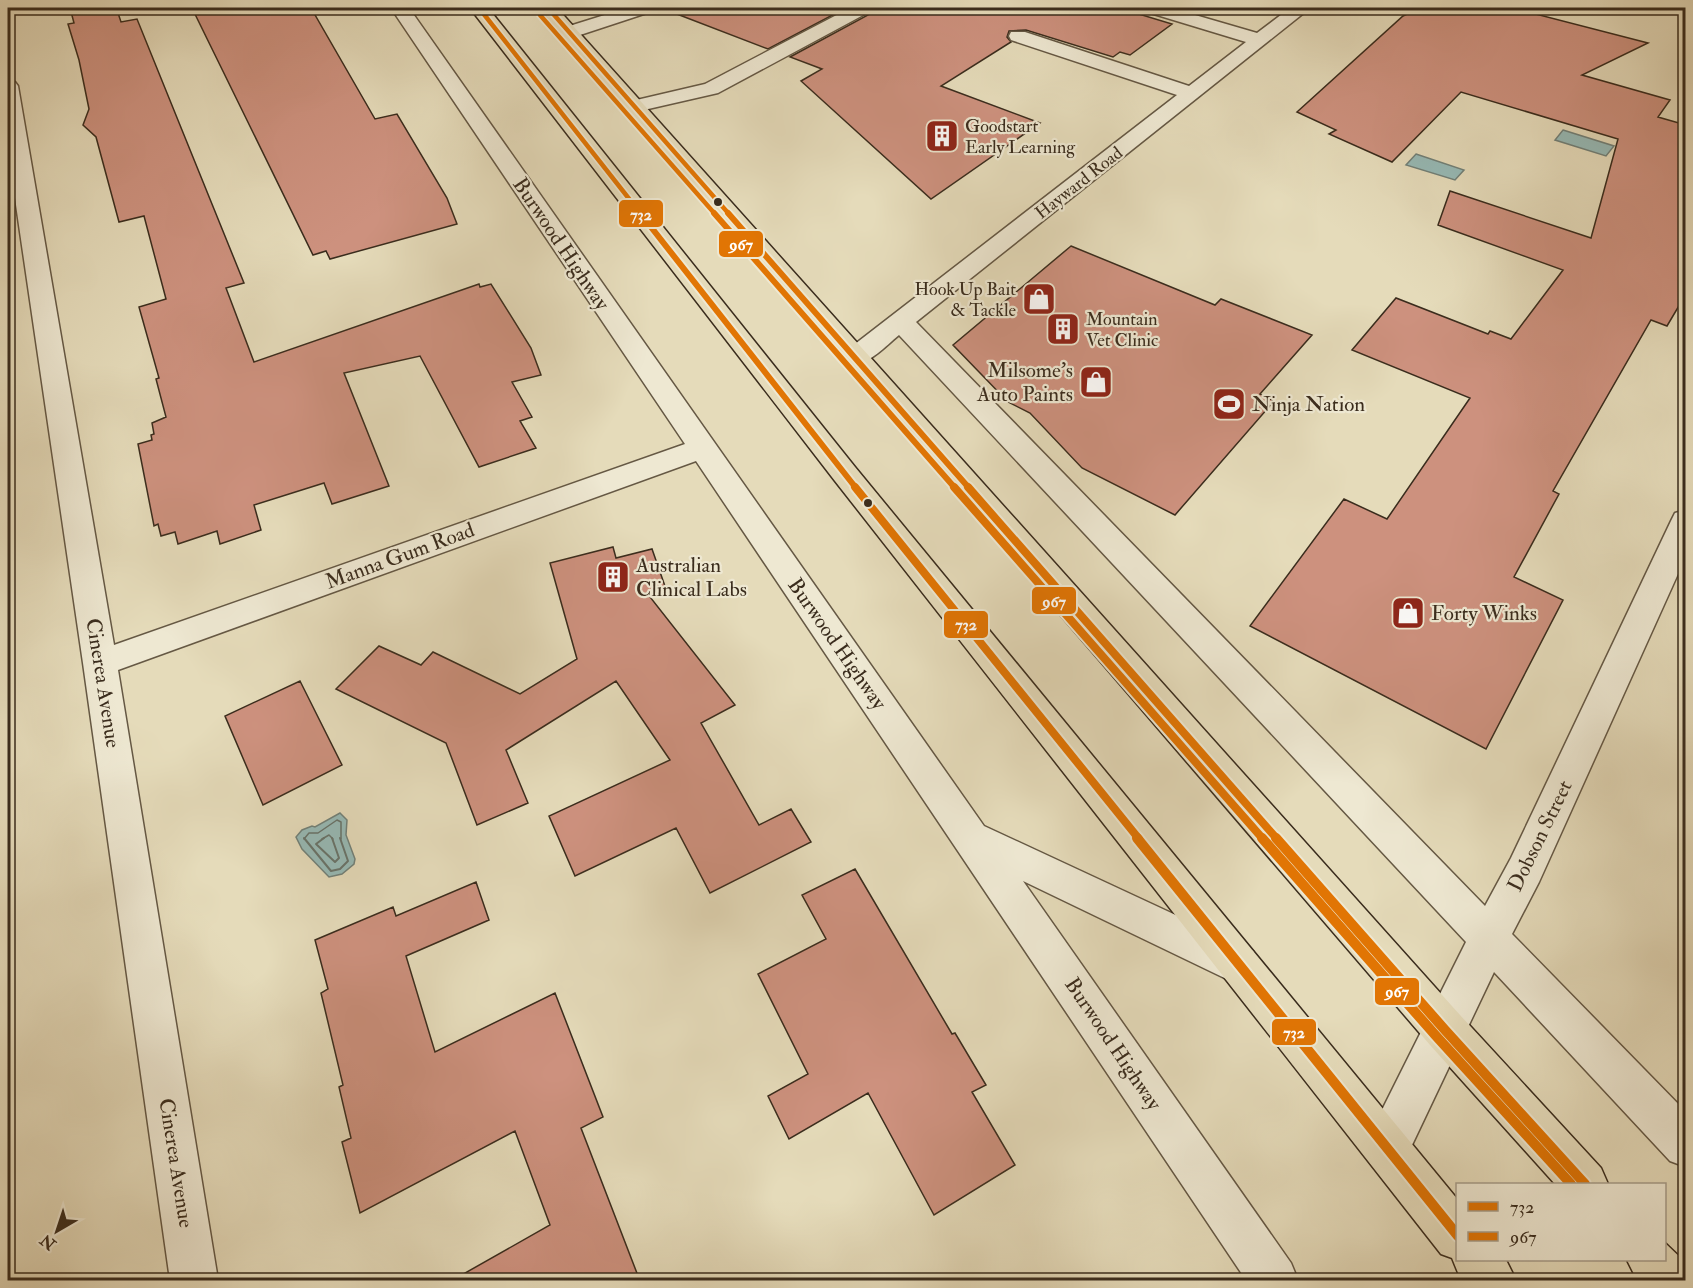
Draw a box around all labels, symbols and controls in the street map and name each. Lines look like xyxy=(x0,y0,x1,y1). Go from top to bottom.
place label: Goodstart Early Learning xyxy=(965,115,1076,159)
building icon: Goodstart Early Learning xyxy=(924,118,960,154)
street label: Hayward Road xyxy=(1030,141,1128,224)
street label: Burwood Highway xyxy=(507,172,616,316)
unlabelled marker xyxy=(712,196,724,208)
line badge: 732 xyxy=(618,199,664,228)
text: 732 xyxy=(630,205,652,225)
line badge: 967 xyxy=(718,230,764,258)
text: 967 xyxy=(727,235,753,255)
place label: Hook Up Bait & Tackle xyxy=(915,278,1016,322)
shop icon: Hook Up Bait & Tackle xyxy=(1021,281,1057,317)
place label: Mountain Vet Clinic xyxy=(1086,308,1158,352)
building icon: Mountain Vet Clinic xyxy=(1045,311,1081,347)
place label: Milsome's Auto Paints xyxy=(976,357,1073,408)
shop icon: Milsome's Auto Paints xyxy=(1078,364,1114,400)
sports icon: Ninja Nation xyxy=(1211,386,1247,422)
place label: Ninja Nation xyxy=(1252,391,1365,418)
unlabelled marker xyxy=(862,497,874,509)
street label: Manna Gum Road xyxy=(322,516,479,595)
place label: Australian Clinical Labs xyxy=(635,552,747,603)
building icon: Australian Clinical Labs xyxy=(595,559,631,595)
street label: Burwood Highway xyxy=(782,573,893,716)
line badge: 967 xyxy=(1031,586,1077,615)
text: 967 xyxy=(1040,592,1066,612)
shop icon: Forty Winks xyxy=(1390,595,1426,631)
place label: Forty Winks xyxy=(1431,600,1537,627)
line badge: 732 xyxy=(943,610,989,639)
text: 732 xyxy=(955,615,977,635)
street label: Cinerea Avenue xyxy=(79,616,127,750)
street label: Dobson Street xyxy=(1501,776,1579,896)
street label: Burwood Highway xyxy=(1059,972,1168,1116)
line badge: 967 xyxy=(1374,977,1420,1006)
text: 967 xyxy=(1383,982,1409,1002)
line badge: 732 xyxy=(1271,1018,1317,1046)
text: 732 xyxy=(1283,1023,1305,1043)
street label: Cinerea Avenue xyxy=(152,1096,200,1230)
legend xyxy=(1456,1183,1666,1261)
text: 732 xyxy=(1510,1196,1534,1219)
north arrow xyxy=(27,1201,87,1261)
text: 967 xyxy=(1508,1226,1537,1249)
text: N xyxy=(36,1229,61,1255)

